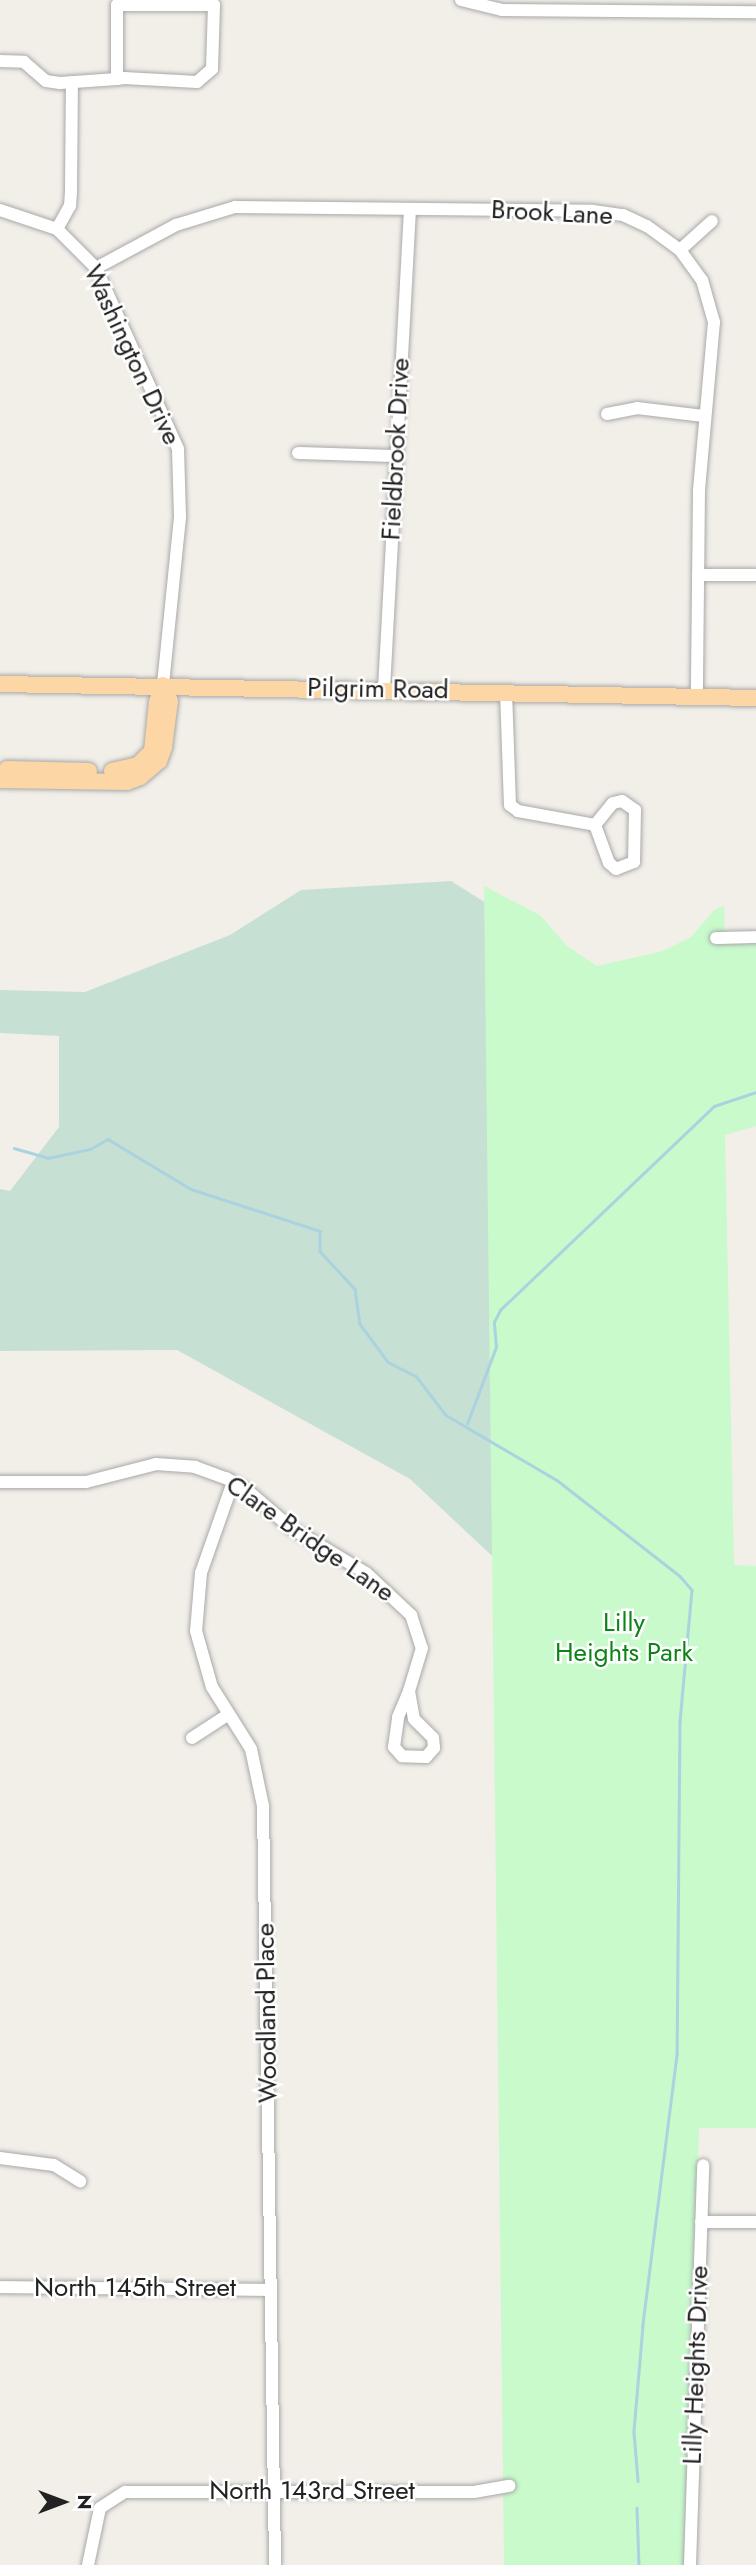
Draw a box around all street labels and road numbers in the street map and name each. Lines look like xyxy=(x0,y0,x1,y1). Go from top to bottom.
street label: Brook Lane xyxy=(490,194,614,232)
street label: Washington Drive xyxy=(77,260,187,450)
street label: Fieldbrook Drive xyxy=(376,357,416,541)
street label: Pilgrim Road xyxy=(307,672,449,706)
street label: Clare Bridge Lane xyxy=(220,1469,400,1609)
street label: Woodland Place xyxy=(250,1923,284,2103)
street label: Lilly Heights Drive xyxy=(677,2265,715,2465)
street label: North 145th Street xyxy=(34,2272,236,2304)
street label: North 143rd Street xyxy=(209,2475,415,2507)

